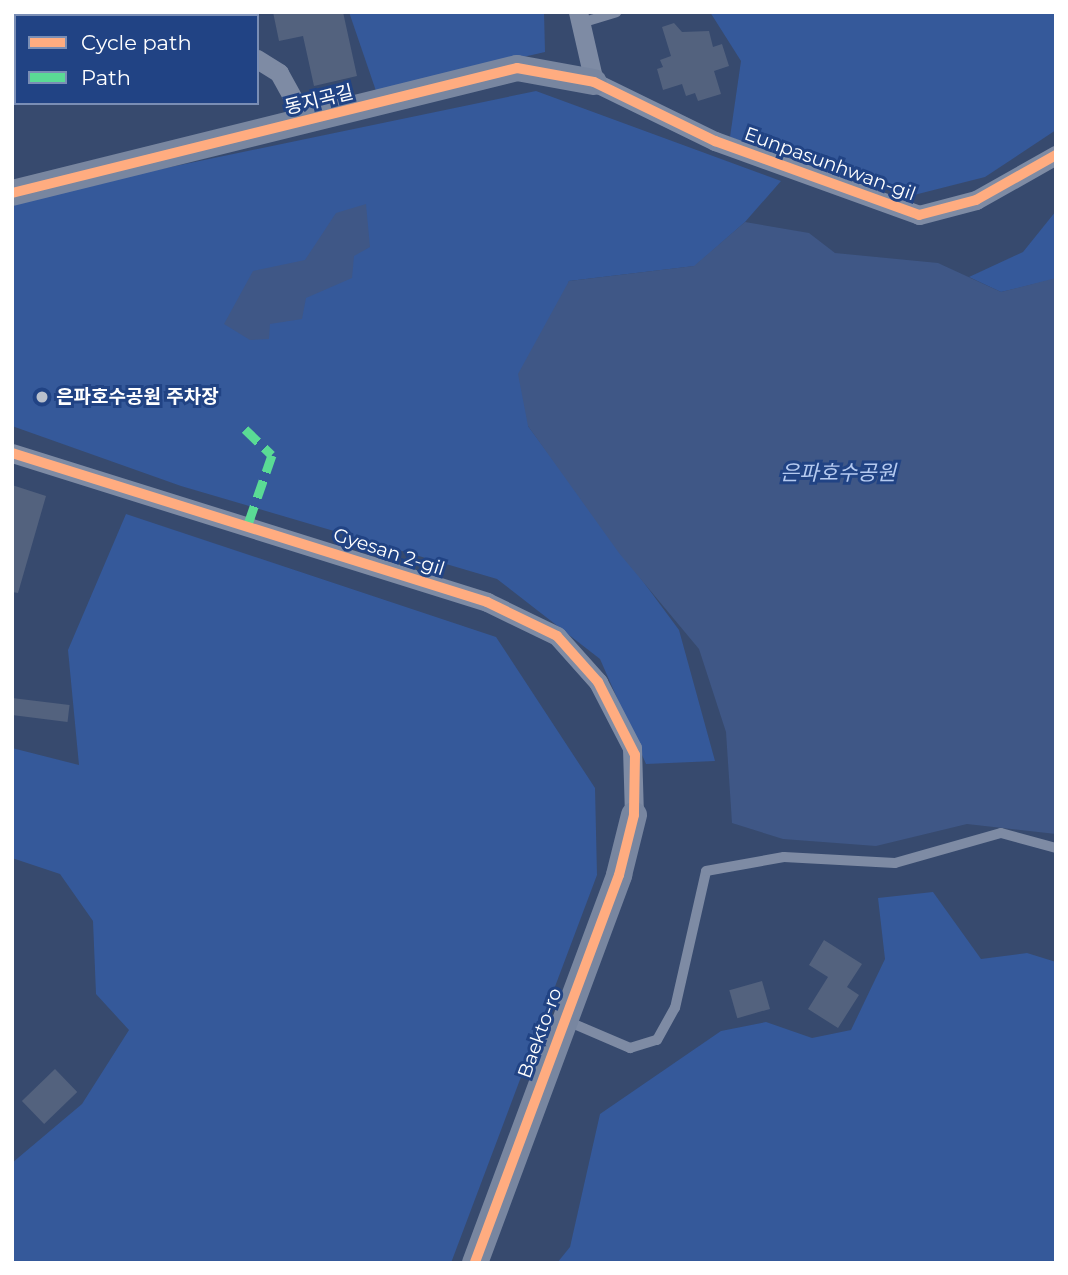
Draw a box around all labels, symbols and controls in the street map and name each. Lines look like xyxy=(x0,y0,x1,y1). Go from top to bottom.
legend xyxy=(14,14,259,105)
text: Cycle path xyxy=(81,30,192,55)
text: Path xyxy=(81,65,131,90)
street label: 동지곡길 xyxy=(282,80,356,120)
street label: Eunpasunhwan-gil xyxy=(741,122,919,206)
place label: 은파호수공원 주차장 xyxy=(56,386,219,408)
marker: 은파호수공원 주차장 xyxy=(34,389,50,405)
water label: 은파호수공원 xyxy=(780,460,896,486)
street label: Gyesan 2-gil xyxy=(330,523,448,581)
street label: Baekto-ro xyxy=(513,985,567,1081)

